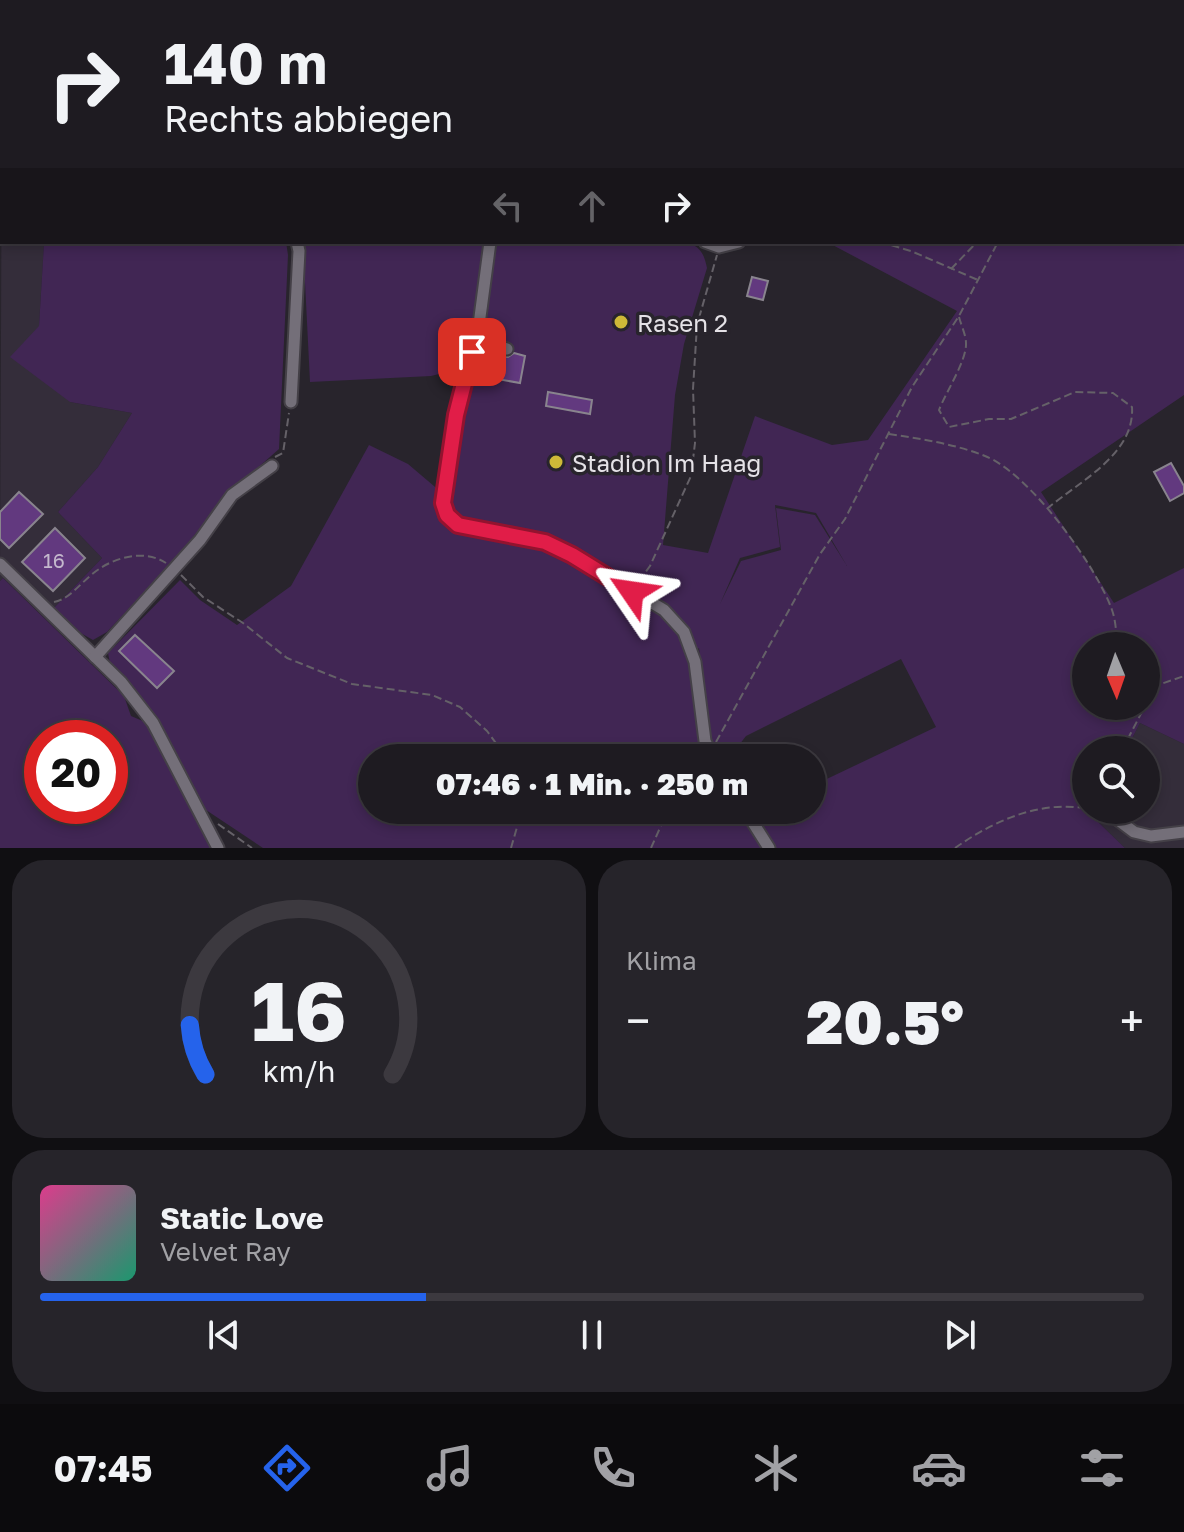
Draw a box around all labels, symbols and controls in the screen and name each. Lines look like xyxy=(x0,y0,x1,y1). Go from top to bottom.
text: 140 m xyxy=(164,29,327,96)
icon: right xyxy=(32,32,136,136)
text: Rechts abbiegen xyxy=(164,97,453,140)
icon: left xyxy=(486,184,530,228)
icon: ahead xyxy=(570,184,614,228)
icon: right xyxy=(654,184,698,228)
place label: Rasen 2 xyxy=(637,308,728,337)
marker: Rasen 2 xyxy=(612,313,630,331)
pin xyxy=(438,318,506,386)
icon: arrive xyxy=(450,330,494,374)
place label: Stadion Im Haag xyxy=(572,448,761,477)
marker: Stadion Im Haag xyxy=(547,453,565,471)
house number: 16 xyxy=(43,548,65,572)
position arrow xyxy=(590,550,674,634)
north arrow xyxy=(1072,632,1160,720)
map controls xyxy=(1072,632,1160,824)
speed limit sign: 20 xyxy=(24,720,128,824)
button: search xyxy=(1072,736,1160,824)
text: 07:46 · 1 Min. · 250 m xyxy=(436,766,748,802)
text: Klima xyxy=(626,945,697,976)
text: 16 xyxy=(251,959,347,1059)
text: 20.5° xyxy=(806,985,964,1057)
text: − xyxy=(626,994,650,1047)
text: + xyxy=(1120,994,1144,1047)
text: km/h xyxy=(263,1054,335,1088)
text: Static Love xyxy=(160,1200,324,1236)
text: Velvet Ray xyxy=(160,1236,291,1267)
icon: previous xyxy=(202,1313,246,1357)
icon: pause xyxy=(570,1313,614,1357)
icon: next xyxy=(938,1313,982,1357)
icon: directions xyxy=(259,1440,315,1496)
icon: music xyxy=(422,1440,478,1496)
icon: phone xyxy=(585,1440,641,1496)
icon: climate xyxy=(748,1440,804,1496)
icon: car xyxy=(911,1440,967,1496)
icon: filters xyxy=(1074,1440,1130,1496)
text: 07:45 xyxy=(53,1447,153,1490)

